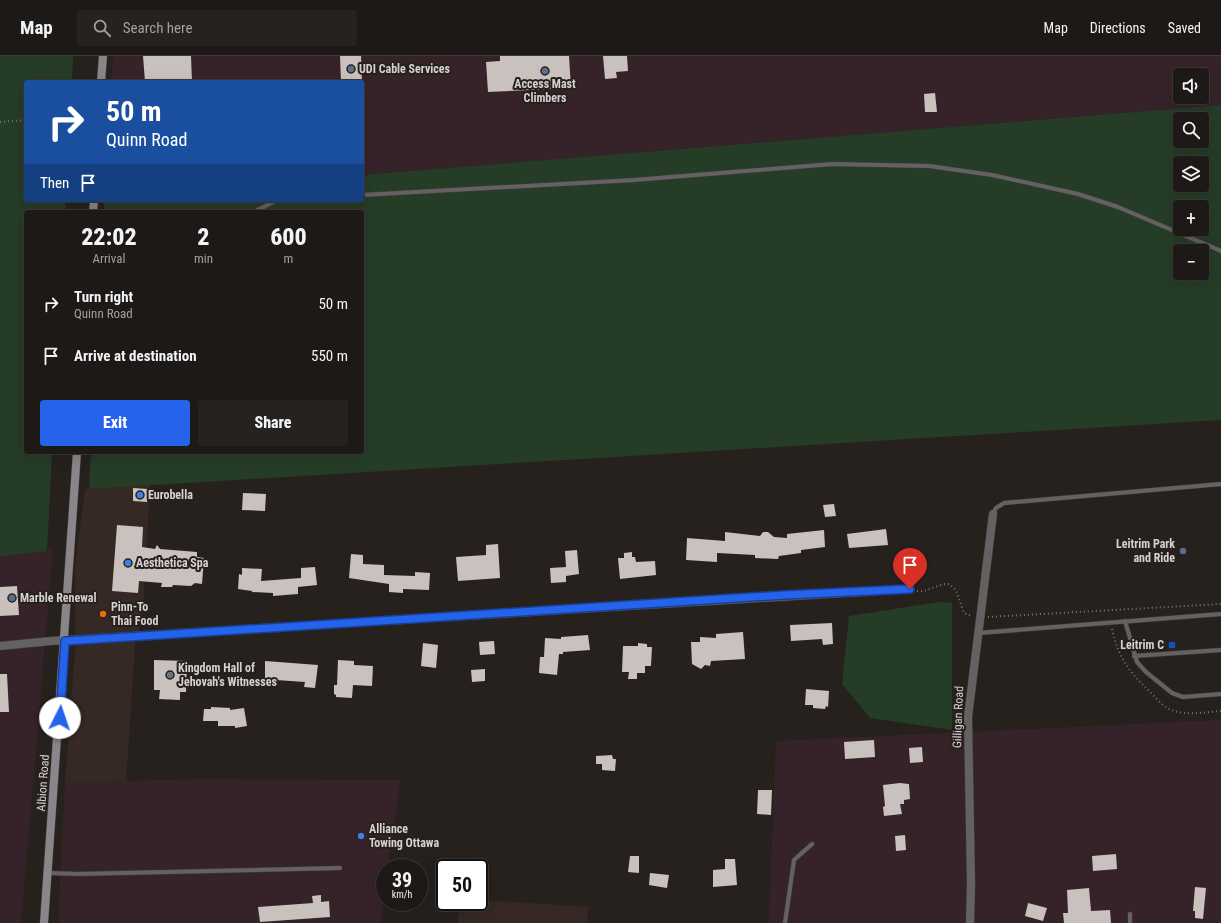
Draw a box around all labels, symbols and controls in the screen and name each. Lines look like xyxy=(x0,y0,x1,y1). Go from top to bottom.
search box xyxy=(77,10,357,46)
text: Map xyxy=(20,16,53,39)
icon: search xyxy=(91,17,113,39)
text: Search here xyxy=(123,19,193,37)
text: Map xyxy=(1044,20,1068,36)
text: Directions xyxy=(1090,20,1146,36)
text: Saved xyxy=(1168,20,1201,36)
place label: UDI Cable Services xyxy=(359,62,451,76)
marker: UDI Cable Services xyxy=(346,64,356,74)
marker: Access Mast Climbers xyxy=(540,66,550,76)
map controls xyxy=(1173,68,1209,280)
button: sound xyxy=(1173,68,1209,104)
place label: Access Mast Climbers xyxy=(514,77,576,105)
text: 50 m xyxy=(106,95,162,128)
icon: right xyxy=(40,96,92,148)
button: search xyxy=(1173,112,1209,148)
text: Quinn Road xyxy=(106,129,187,150)
button: layers xyxy=(1173,156,1209,192)
icon: arrive xyxy=(77,172,99,194)
text: Then xyxy=(40,174,69,192)
button: + xyxy=(1173,200,1209,236)
text: 22:02 xyxy=(81,223,137,251)
text: 2 xyxy=(197,223,210,251)
text: 600 xyxy=(270,223,307,251)
button: − xyxy=(1173,244,1209,280)
text: Arrival xyxy=(92,251,126,266)
text: min xyxy=(194,251,213,266)
text: m xyxy=(284,251,293,266)
text: Turn right xyxy=(74,288,133,306)
icon: right xyxy=(40,293,62,315)
text: 50 m xyxy=(318,295,348,313)
text: Quinn Road xyxy=(74,306,133,321)
icon: arrive xyxy=(40,345,62,367)
text: Arrive at destination xyxy=(74,347,197,365)
text: 550 m xyxy=(311,347,348,365)
button: Exit xyxy=(40,400,190,446)
button: Share xyxy=(198,400,348,446)
place label: Eurobella xyxy=(148,488,193,502)
marker: Eurobella xyxy=(135,490,145,500)
place label: Leitrim Park and Ride xyxy=(1116,537,1175,565)
marker: Leitrim Park and Ride xyxy=(1178,546,1188,556)
pin xyxy=(893,548,927,589)
icon: arrive xyxy=(899,554,921,576)
place label: Aesthetica Spa xyxy=(136,556,209,570)
marker: Aesthetica Spa xyxy=(123,558,133,568)
place label: Marble Renewal xyxy=(20,591,97,605)
marker: Marble Renewal xyxy=(7,593,17,603)
place label: Pinn-To Thai Food xyxy=(111,600,158,628)
marker: Pinn-To Thai Food xyxy=(98,609,108,619)
place label: Leitrim C xyxy=(1120,638,1164,652)
marker: Leitrim C xyxy=(1167,640,1177,650)
place label: Kingdom Hall of Jehovah's Witnesses xyxy=(178,661,277,689)
marker: Kingdom Hall of Jehovah's Witnesses xyxy=(165,670,175,680)
street label: Gilligan Road xyxy=(950,686,966,748)
position arrow xyxy=(39,697,81,739)
street label: Albion Road xyxy=(34,754,52,812)
place label: Alliance Towing Ottawa xyxy=(369,822,439,850)
marker: Alliance Towing Ottawa xyxy=(356,831,366,841)
speed limit sign: 50 xyxy=(436,859,488,911)
text: 39 xyxy=(392,868,412,892)
text: km/h xyxy=(392,889,412,900)

